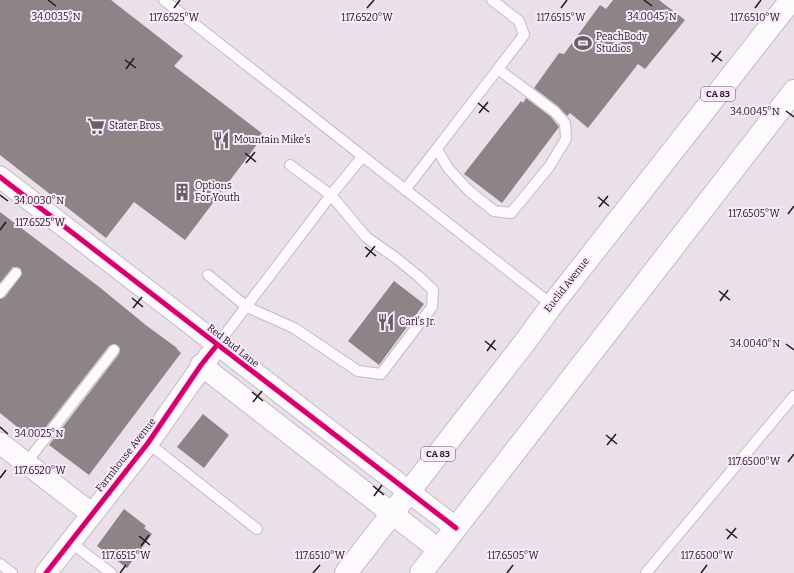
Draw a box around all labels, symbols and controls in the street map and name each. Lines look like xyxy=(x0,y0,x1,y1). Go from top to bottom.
text: 34.0035°N xyxy=(31,11,81,23)
text: 34.0045°N xyxy=(627,11,677,23)
text: 117.6525°W xyxy=(149,12,200,24)
text: 117.6520°W xyxy=(341,12,393,24)
text: 117.6515°W xyxy=(537,12,586,24)
text: 117.6510°W xyxy=(730,12,781,24)
place label: PeachBody Studios xyxy=(596,31,648,55)
sports icon: PeachBody Studios xyxy=(573,33,593,53)
road number: CA 83 xyxy=(701,87,735,101)
text: 34.0045°N xyxy=(730,106,780,118)
supermarket icon: Stater Bros. xyxy=(86,116,106,136)
place label: Stater Bros. xyxy=(109,120,162,132)
restaurant icon: Mountain Mike's xyxy=(211,130,231,150)
place label: Mountain Mike's xyxy=(234,134,311,146)
place label: Options For Youth xyxy=(195,180,240,204)
building icon: Options For Youth xyxy=(172,182,192,202)
text: 34.0030°N xyxy=(14,195,64,207)
text: 117.6505°W xyxy=(728,208,780,220)
text: 117.6525°W xyxy=(15,217,66,229)
street label: Euclid Avenue xyxy=(542,255,592,315)
restaurant icon: Carl's Jr. xyxy=(376,312,396,332)
place label: Carl's Jr. xyxy=(399,316,435,328)
street label: Red Bud Lane xyxy=(205,322,261,370)
text: 34.0040°N xyxy=(730,338,780,350)
street label: Farmhouse Avenue xyxy=(94,416,158,494)
text: 34.0025°N xyxy=(15,428,64,440)
road number: CA 83 xyxy=(421,447,455,461)
text: 117.6500°W xyxy=(728,456,781,468)
text: 117.6520°W xyxy=(14,465,66,477)
text: 117.6515°W xyxy=(102,550,151,562)
text: 117.6510°W xyxy=(295,550,346,562)
text: 117.6505°W xyxy=(487,550,539,562)
text: 117.6500°W xyxy=(681,550,734,562)

